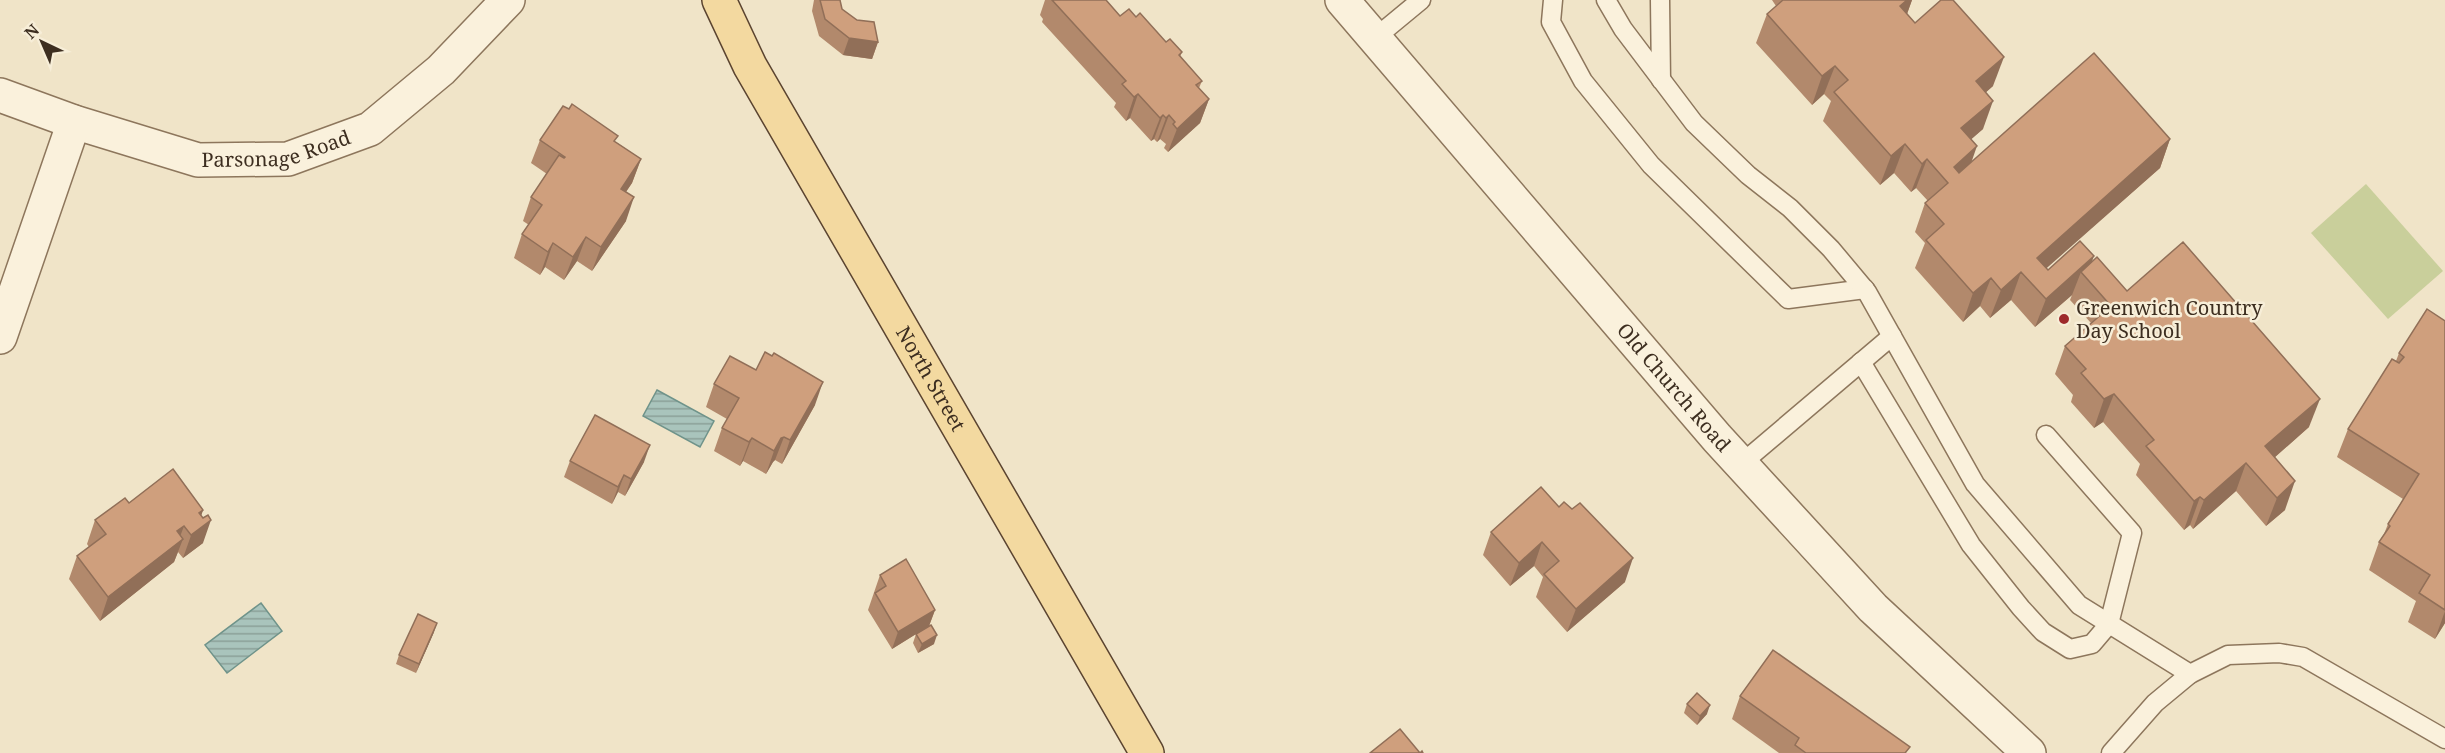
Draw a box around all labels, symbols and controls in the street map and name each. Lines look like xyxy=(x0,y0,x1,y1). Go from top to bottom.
north arrow xyxy=(12,12,72,72)
text: N xyxy=(19,19,44,44)
street label: Parsonage Road xyxy=(201,123,354,173)
place label: Greenwich Country Day School xyxy=(2076,294,2263,344)
marker: Greenwich Country Day School xyxy=(2057,312,2071,326)
street label: Old Church Road xyxy=(1611,317,1737,457)
street label: North Street xyxy=(890,321,972,436)

